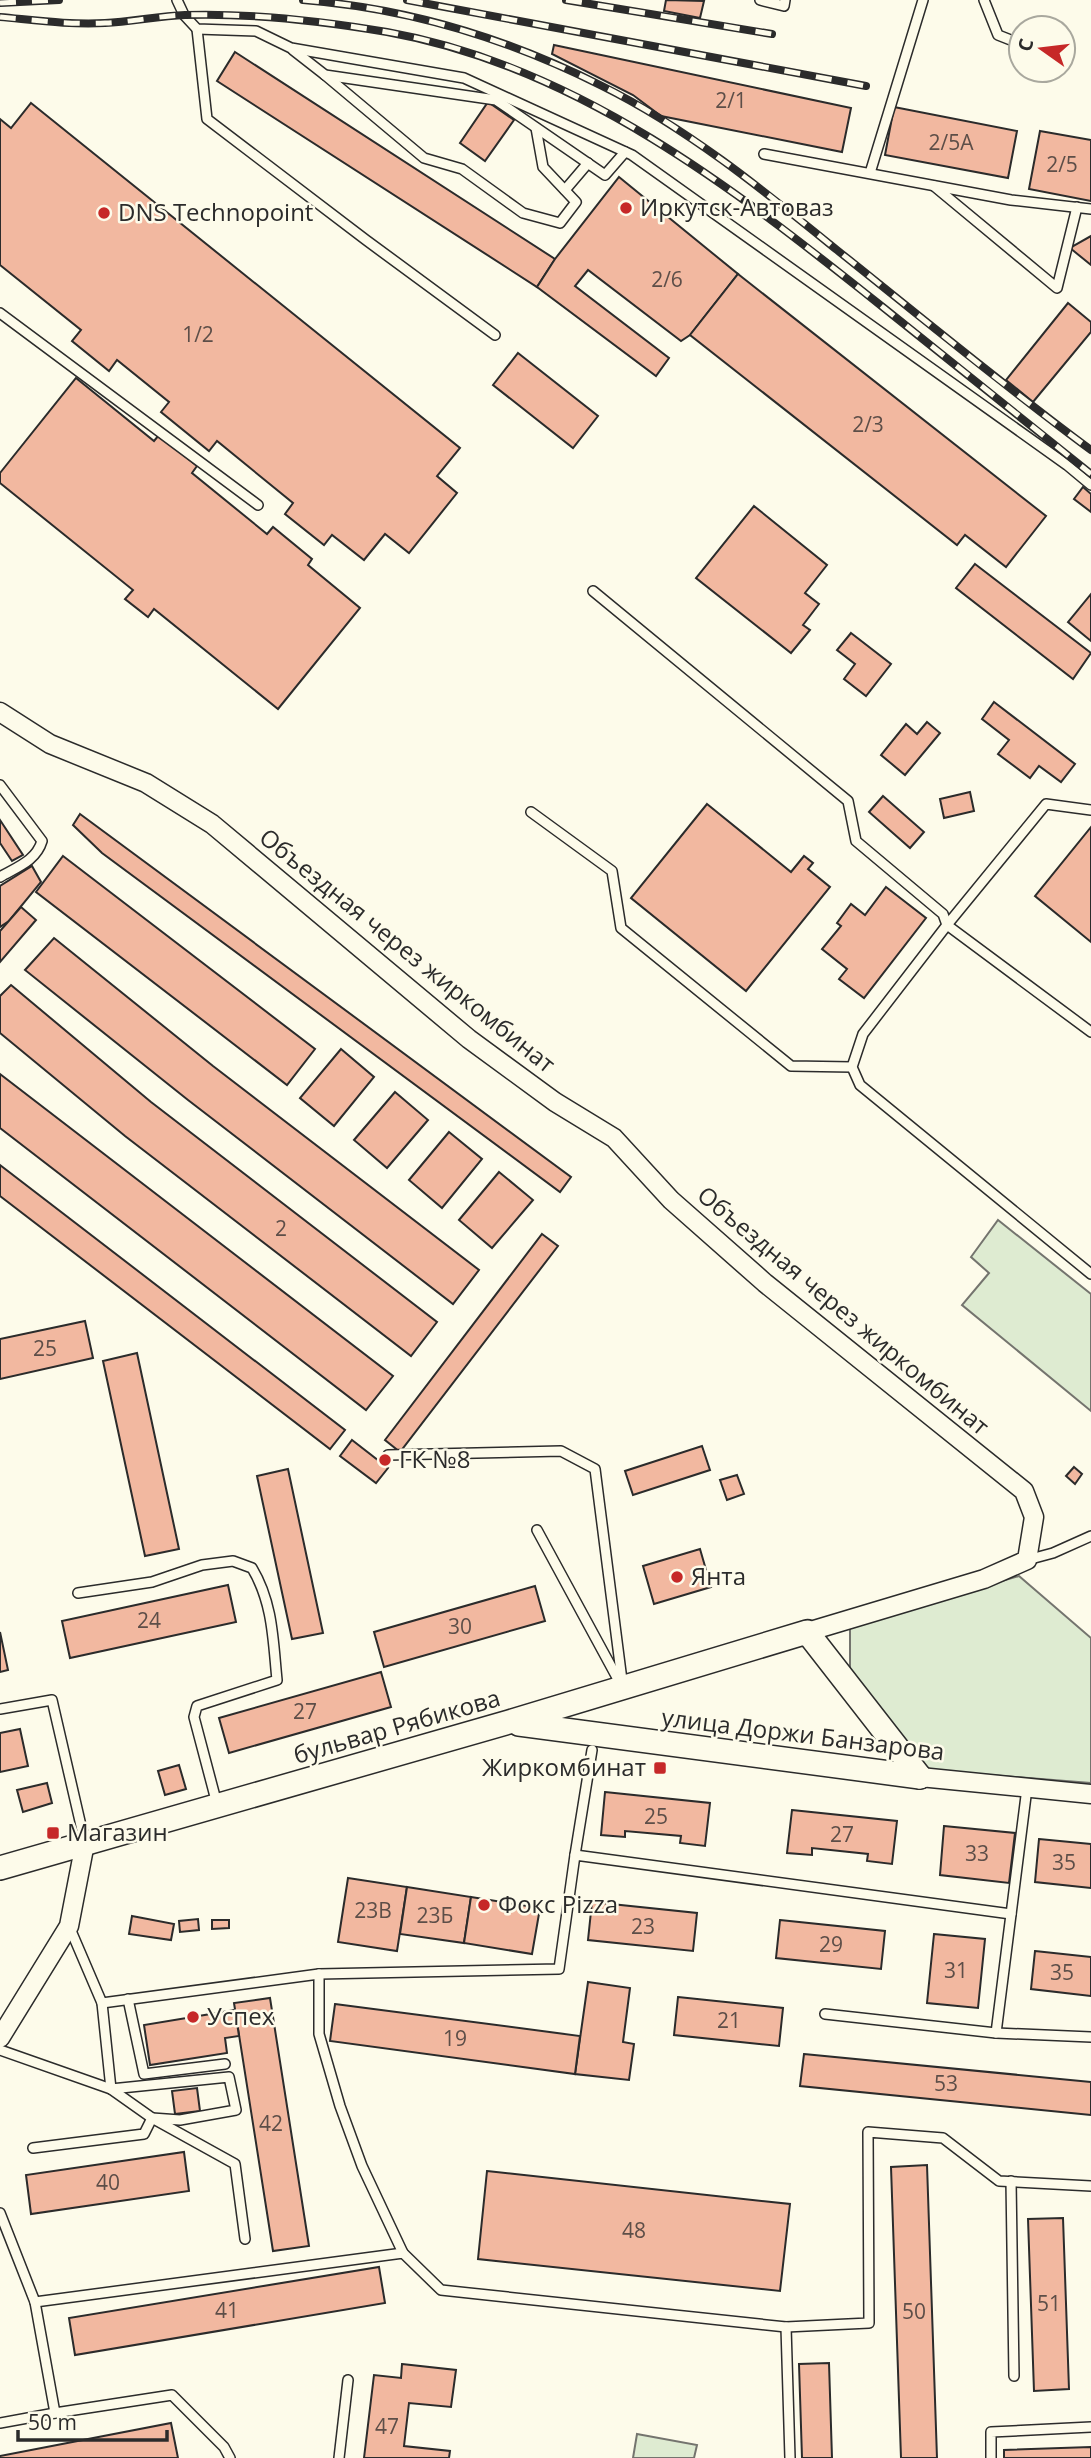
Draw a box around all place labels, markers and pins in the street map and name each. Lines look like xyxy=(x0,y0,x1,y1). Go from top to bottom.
place label: Иркутск-Автоваз xyxy=(640,190,834,223)
place label: DNS Technopoint xyxy=(118,195,313,228)
marker: Иркутск-Автоваз xyxy=(618,200,634,216)
marker: DNS Technopoint xyxy=(96,205,112,221)
place label: ГК №8 xyxy=(399,1442,471,1475)
marker: ГК №8 xyxy=(377,1452,393,1468)
place label: Янта xyxy=(691,1559,746,1592)
marker: Янта xyxy=(669,1569,685,1585)
place label: Жиркомбинат xyxy=(482,1750,646,1783)
marker: Жиркомбинат xyxy=(652,1760,668,1776)
place label: Магазин xyxy=(67,1815,168,1848)
marker: Магазин xyxy=(45,1825,61,1841)
place label: Фокс Pizza xyxy=(498,1887,618,1920)
marker: Фокс Pizza xyxy=(476,1897,492,1913)
place label: Успех xyxy=(207,1999,275,2032)
marker: Успех xyxy=(185,2009,201,2025)

